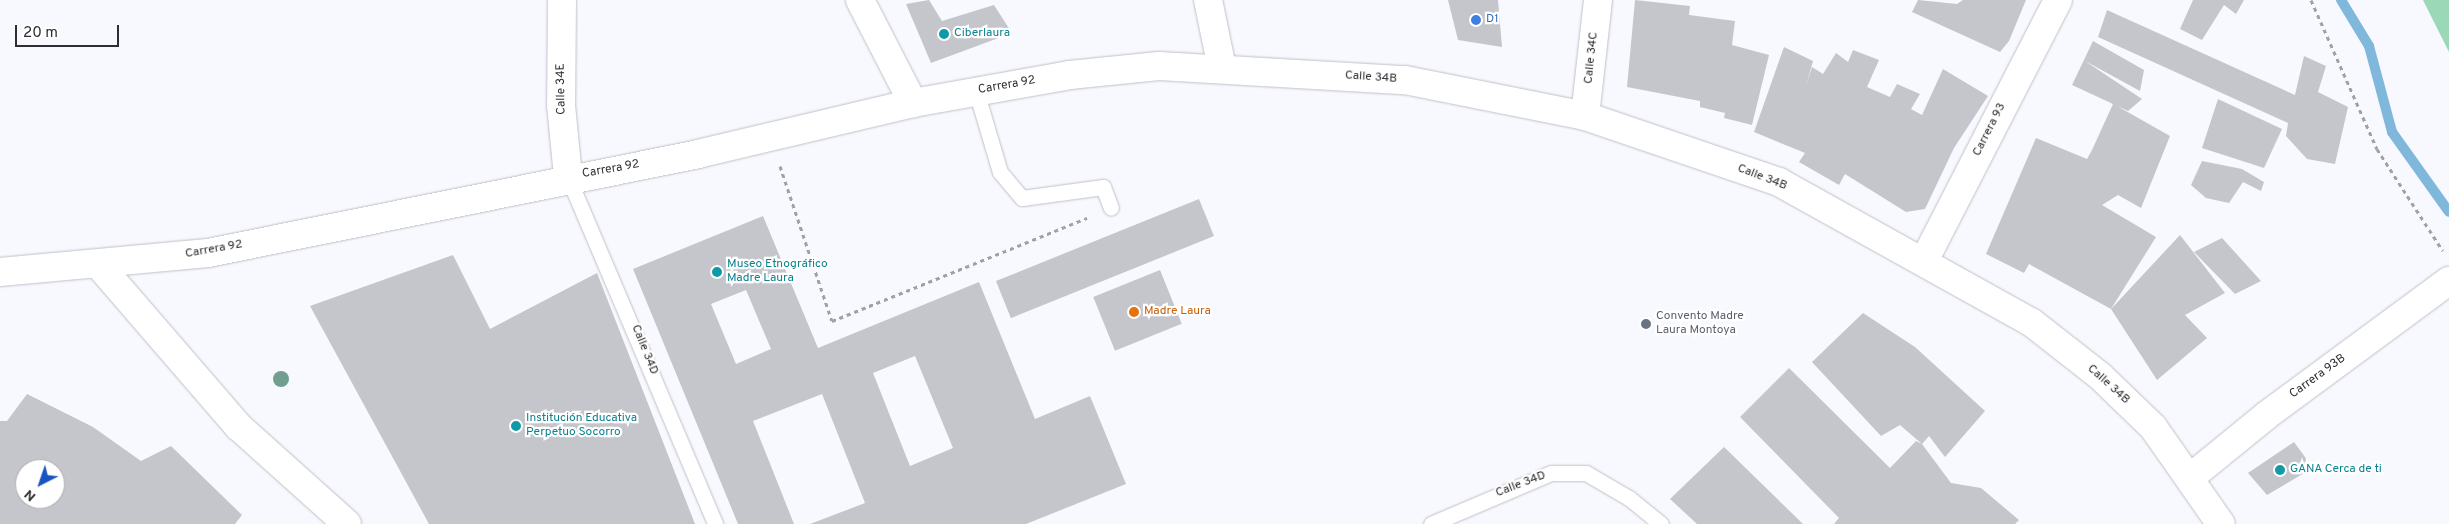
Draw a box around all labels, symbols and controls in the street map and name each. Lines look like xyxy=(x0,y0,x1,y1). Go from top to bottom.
place label: D1 xyxy=(1486,13,1499,27)
marker: D1 xyxy=(1470,14,1482,26)
scale bar xyxy=(18,15,121,47)
text: 20 m xyxy=(23,24,58,43)
place label: Ciberlaura xyxy=(954,27,1010,41)
marker: Ciberlaura xyxy=(938,28,950,40)
street label: Calle 34C xyxy=(1582,31,1602,85)
street label: Calle 34E xyxy=(554,63,570,115)
street label: Calle 34B xyxy=(1344,69,1398,87)
street label: Carrera 92 xyxy=(977,74,1037,98)
street label: Carrera 93 xyxy=(1970,101,2010,159)
street label: Carrera 92 xyxy=(581,158,641,182)
street label: Calle 34B xyxy=(1735,162,1789,194)
street label: Carrera 92 xyxy=(184,238,244,262)
place label: Museo Etnográfico Madre Laura xyxy=(727,258,828,286)
marker: Museo Etnográfico Madre Laura xyxy=(711,266,723,278)
place label: Madre Laura xyxy=(1144,305,1211,319)
marker: Madre Laura xyxy=(1128,306,1140,318)
place label: Convento Madre Laura Montoya xyxy=(1656,310,1744,338)
marker: Convento Madre Laura Montoya xyxy=(1640,318,1652,330)
street label: Calle 34D xyxy=(627,323,661,377)
street label: Carrera 93B xyxy=(2287,352,2349,402)
street label: Calle 34B xyxy=(2084,362,2132,408)
place label: Institución Educativa Perpetuo Socorro xyxy=(526,412,637,440)
marker: Institución Educativa Perpetuo Socorro xyxy=(510,420,522,432)
north arrow xyxy=(15,459,65,509)
place label: GANA Cerca de ti xyxy=(2290,463,2382,477)
marker: GANA Cerca de ti xyxy=(2274,464,2286,476)
street label: Calle 34D xyxy=(1494,469,1548,501)
text: N xyxy=(21,485,40,505)

